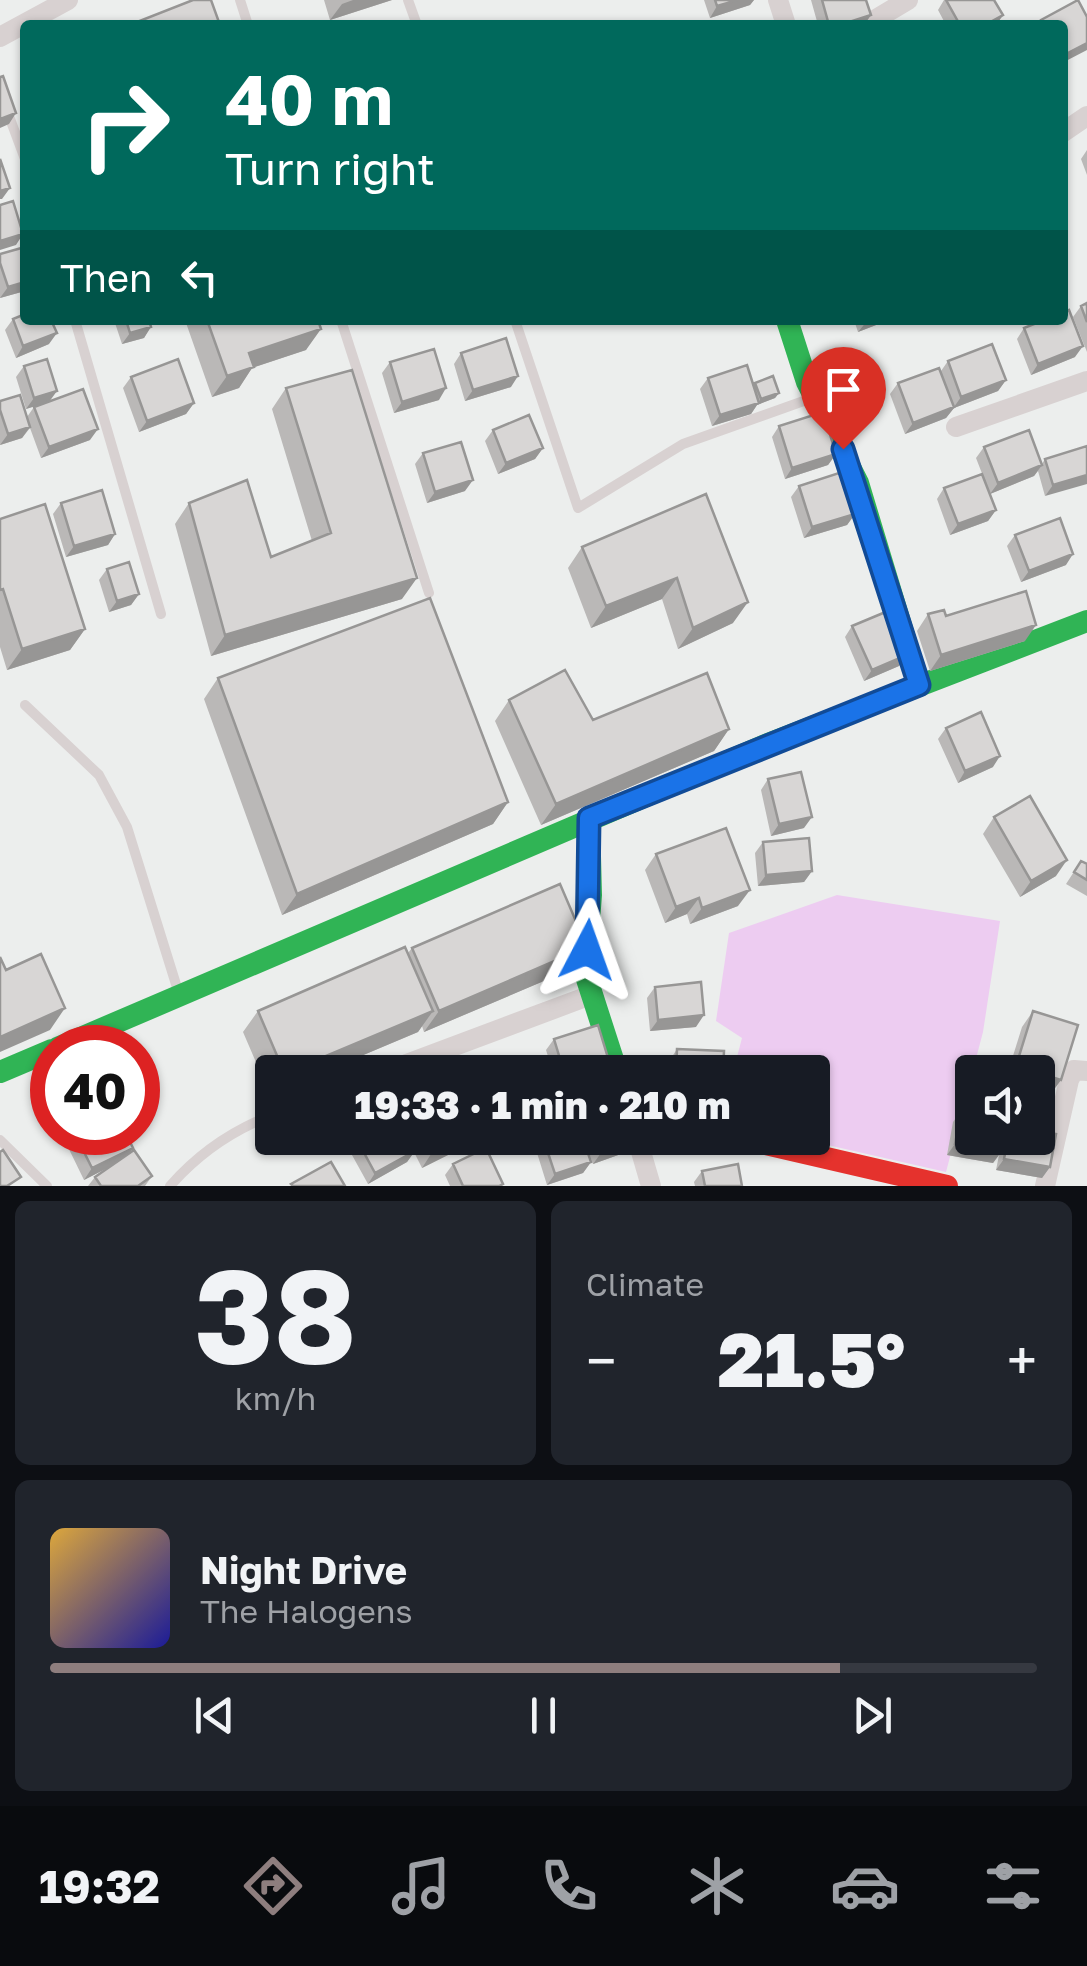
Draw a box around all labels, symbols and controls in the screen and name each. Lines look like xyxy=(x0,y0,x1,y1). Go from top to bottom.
text: 40 m xyxy=(225,56,393,140)
icon: right xyxy=(60,60,190,190)
text: Turn right xyxy=(225,141,435,195)
icon: left xyxy=(172,250,227,305)
text: Then xyxy=(60,255,152,300)
pin xyxy=(801,347,886,450)
icon: arrive xyxy=(816,362,871,417)
position arrow xyxy=(535,898,639,1002)
speed limit sign: 40 xyxy=(30,1025,160,1155)
map controls xyxy=(955,1055,1055,1155)
button: sound xyxy=(955,1055,1055,1155)
text: 19:33 · 1 min · 210 m xyxy=(354,1082,731,1127)
text: 38 xyxy=(194,1236,357,1392)
text: Climate xyxy=(586,1265,704,1303)
text: 21.5° xyxy=(718,1313,905,1404)
text: − xyxy=(586,1327,616,1393)
text: + xyxy=(1007,1327,1037,1393)
text: km/h xyxy=(235,1379,316,1417)
text: Night Drive xyxy=(200,1547,407,1592)
text: The Halogens xyxy=(200,1592,412,1630)
icon: previous xyxy=(187,1688,242,1743)
icon: pause xyxy=(516,1688,571,1743)
icon: next xyxy=(845,1688,900,1743)
icon: directions xyxy=(238,1851,308,1921)
icon: music xyxy=(386,1851,456,1921)
icon: phone xyxy=(534,1851,604,1921)
icon: climate xyxy=(682,1851,752,1921)
icon: car xyxy=(830,1851,900,1921)
icon: filters xyxy=(978,1851,1048,1921)
text: 19:32 xyxy=(39,1859,160,1913)

